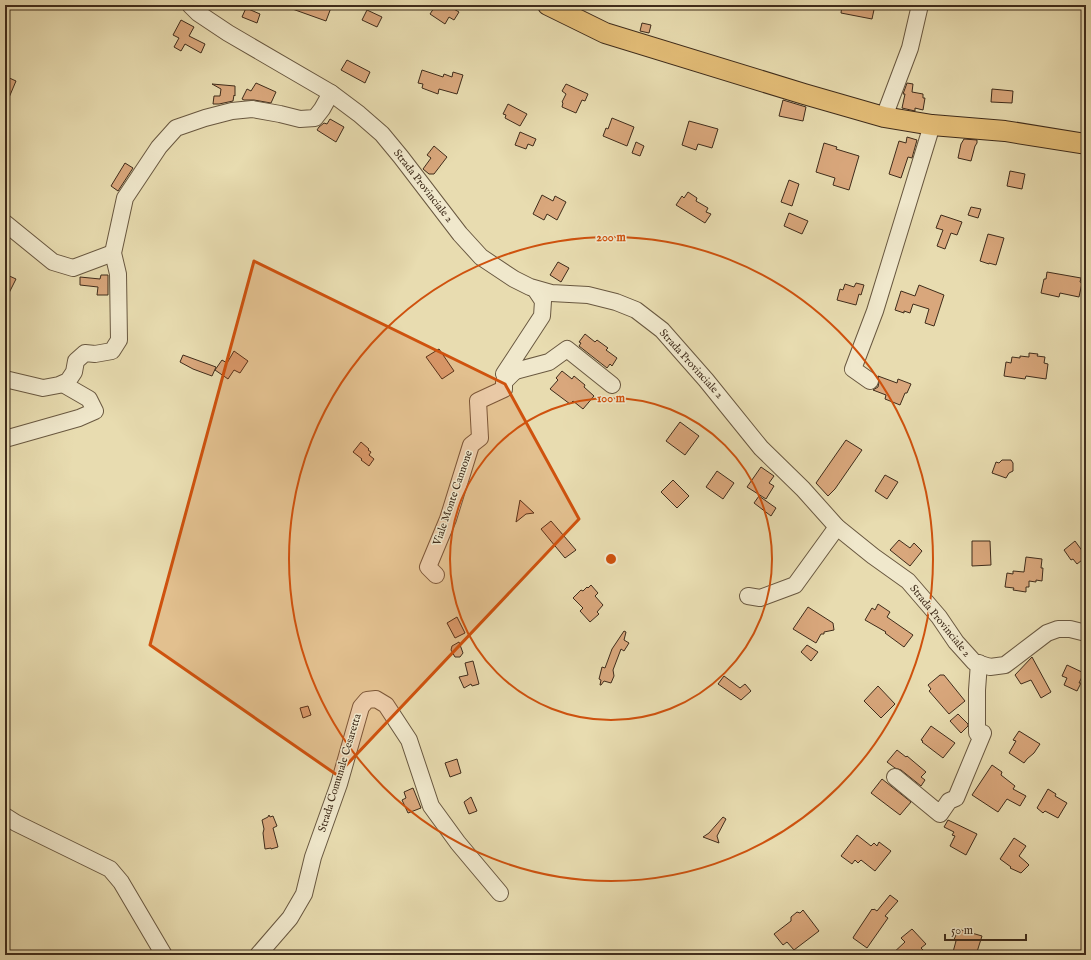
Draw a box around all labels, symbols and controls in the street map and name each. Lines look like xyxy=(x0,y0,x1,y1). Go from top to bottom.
street label: Strada Provinciale 2 xyxy=(390,147,456,225)
text: 200 m xyxy=(596,230,626,245)
street label: Strada Provinciale 2 xyxy=(656,326,726,402)
text: 100 m xyxy=(597,391,626,406)
street label: Viale Monte Cannone xyxy=(430,449,476,548)
centre of rings xyxy=(604,552,618,566)
street label: Strada Provinciale 2 xyxy=(907,582,973,660)
street label: Strada Comunale Cesaretta xyxy=(315,712,365,834)
scale bar xyxy=(945,916,1026,942)
text: 50 m xyxy=(951,923,973,938)

